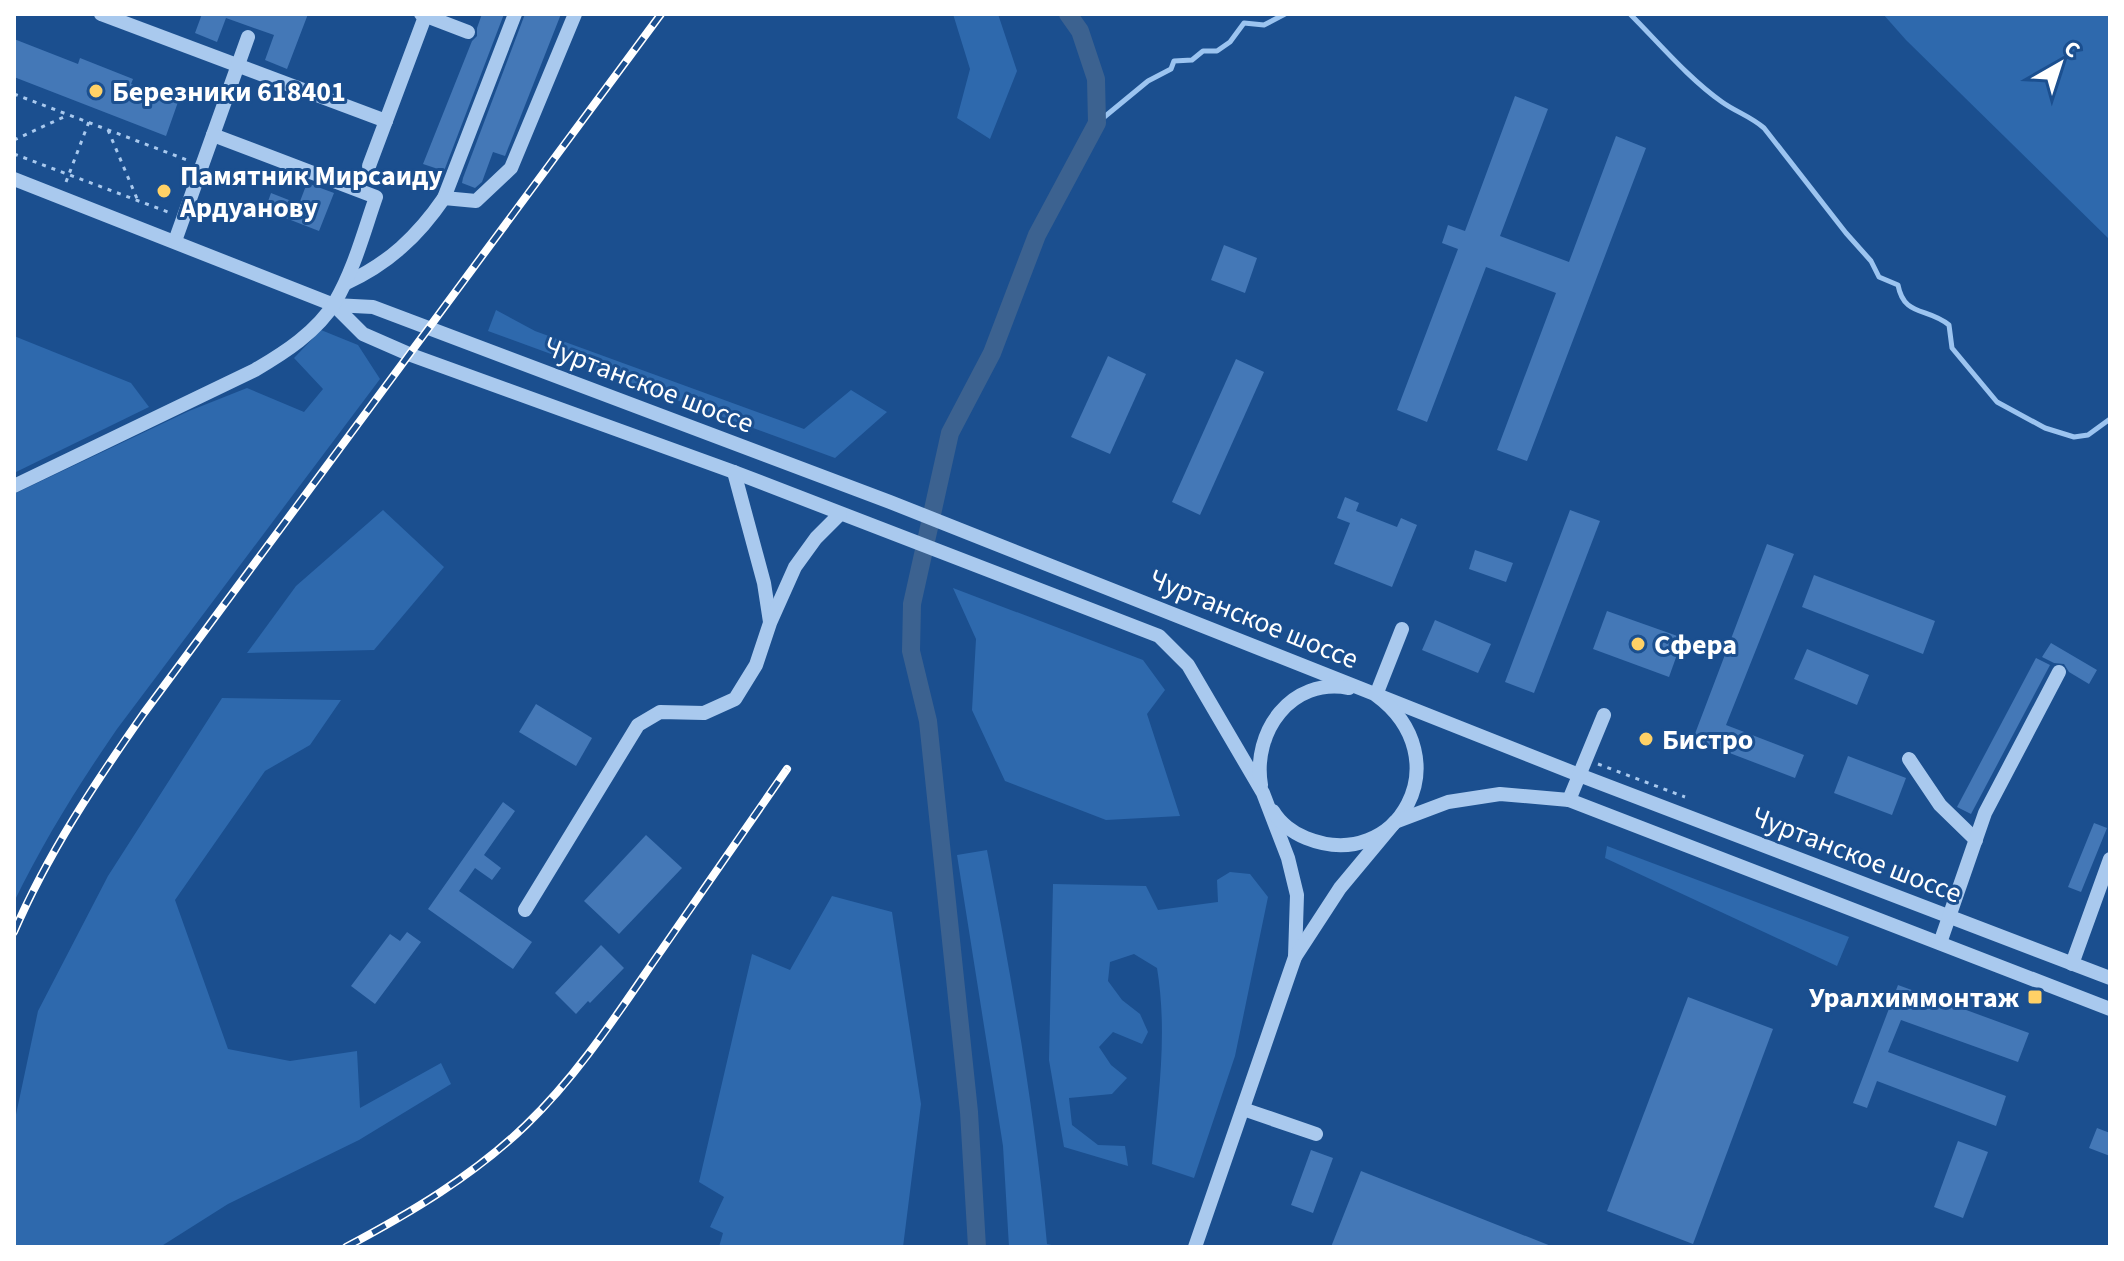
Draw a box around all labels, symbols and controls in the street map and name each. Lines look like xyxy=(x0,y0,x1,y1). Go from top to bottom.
north arrow xyxy=(2020,24,2100,104)
text: С xyxy=(2057,33,2087,66)
place label: Березники 618401 xyxy=(112,72,346,112)
marker: Березники 618401 xyxy=(87,82,105,100)
place label: Памятник Мирсаиду Ардуанову xyxy=(179,156,443,228)
marker: Памятник Мирсаиду Ардуанову xyxy=(155,182,173,200)
street label: Чуртанское шоссе xyxy=(538,326,760,443)
street label: Чуртанское шоссе xyxy=(1143,559,1364,679)
place label: Сфера xyxy=(1654,625,1737,665)
marker: Сфера xyxy=(1629,635,1647,653)
place label: Бистро xyxy=(1662,720,1753,760)
marker: Бистро xyxy=(1637,730,1655,748)
street label: Чуртанское шоссе xyxy=(1746,796,1968,913)
place label: Уралхиммонтаж xyxy=(1809,978,2020,1018)
marker: Уралхиммонтаж xyxy=(2026,988,2044,1006)

